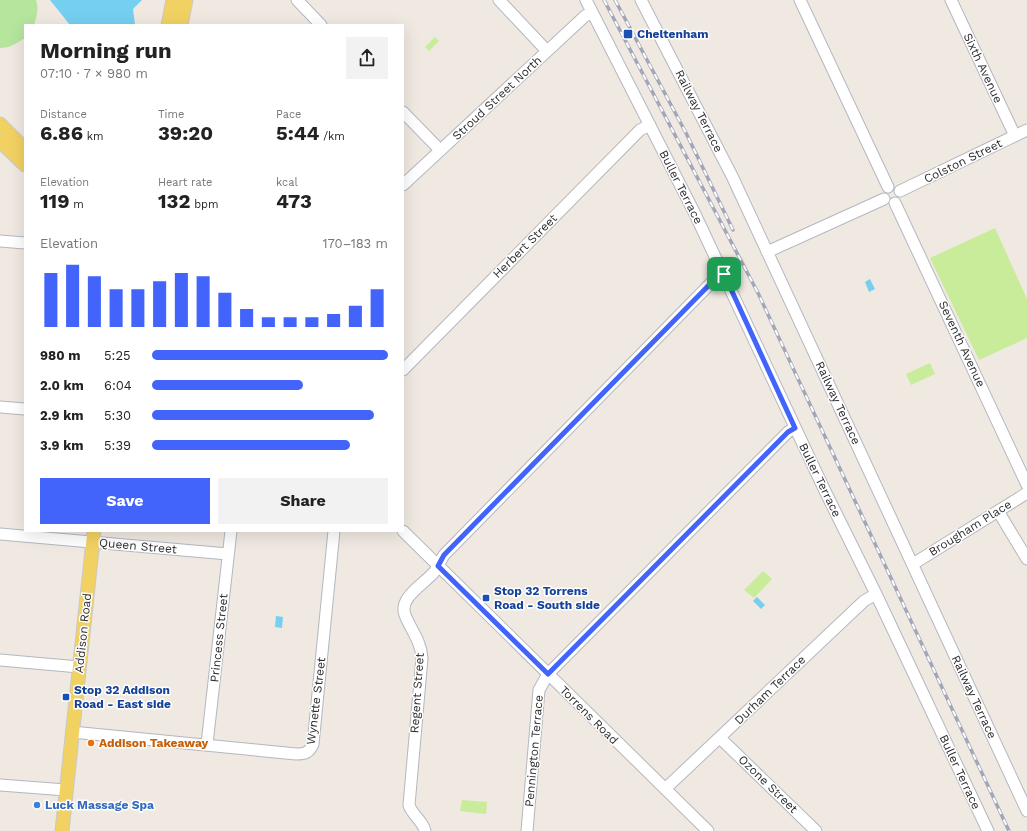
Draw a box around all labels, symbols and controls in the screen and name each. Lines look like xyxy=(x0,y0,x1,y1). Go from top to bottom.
place label: Cheltenham xyxy=(637,27,709,41)
marker: Cheltenham xyxy=(622,28,634,40)
street label: Sixth Avenue xyxy=(961,31,1005,105)
button: share xyxy=(346,37,388,79)
text: Morning run xyxy=(40,38,172,63)
street label: Stroud Street North xyxy=(450,53,544,143)
text: 07:10 · 7 × 980 m xyxy=(40,66,148,81)
street label: Railway Terrace xyxy=(672,68,726,154)
text: Distance xyxy=(40,108,87,121)
text: Time xyxy=(158,108,184,121)
text: Pace xyxy=(276,108,301,121)
text: 6.86 xyxy=(40,121,83,145)
text: 39:20 xyxy=(158,121,213,145)
text: 5:44 xyxy=(276,121,320,145)
text: km xyxy=(83,130,103,143)
text: /km xyxy=(320,130,345,143)
street label: Colston Street xyxy=(922,136,1004,186)
street label: Buller Terrace xyxy=(656,148,706,226)
text: Elevation xyxy=(40,176,89,189)
text: Heart rate xyxy=(158,176,212,189)
text: kcal xyxy=(276,176,298,189)
text: 119 xyxy=(40,189,70,213)
text: 132 xyxy=(158,189,190,213)
text: 473 xyxy=(276,189,312,213)
text: m xyxy=(70,198,84,211)
text: bpm xyxy=(190,198,218,211)
street label: Herbert Street xyxy=(490,211,560,281)
text: Elevation xyxy=(40,236,98,251)
text: 170–183 m xyxy=(322,236,388,251)
pin xyxy=(707,257,741,291)
icon: arrive xyxy=(713,263,735,285)
street label: Seventh Avenue xyxy=(936,299,988,389)
text: 980 m xyxy=(40,348,80,363)
text: 5:25 xyxy=(104,348,131,363)
street label: Railway Terrace xyxy=(813,359,863,447)
text: 2.0 km xyxy=(40,378,84,393)
text: 6:04 xyxy=(104,378,132,393)
text: 2.9 km xyxy=(40,408,84,423)
text: 5:30 xyxy=(104,408,131,423)
text: 3.9 km xyxy=(40,438,84,453)
text: 5:39 xyxy=(104,438,131,453)
street label: Buller Terrace xyxy=(796,441,844,519)
button: Save xyxy=(40,478,210,524)
button: Share xyxy=(218,478,388,524)
street label: Brougham Place xyxy=(926,497,1014,559)
street label: Queen Street xyxy=(99,536,177,556)
place label: Stop 32 Torrens Road - South side xyxy=(494,584,600,612)
street label: Addison Road xyxy=(72,592,94,674)
street label: Princess Street xyxy=(207,593,231,683)
marker: Stop 32 Torrens Road - South side xyxy=(481,593,491,603)
street label: Regent Street xyxy=(407,652,427,734)
street label: Durham Terrace xyxy=(732,653,808,727)
street label: Railway Terrace xyxy=(949,653,999,741)
street label: Wynette Street xyxy=(304,656,328,746)
place label: Stop 32 Addison Road - East side xyxy=(74,683,171,711)
street label: Torrens Road xyxy=(557,683,621,747)
marker: Stop 32 Addison Road - East side xyxy=(61,692,71,702)
street label: Pennington Terrace xyxy=(522,694,546,808)
street label: Buller Terrace xyxy=(937,732,983,812)
place label: Addison Takeaway xyxy=(99,736,209,750)
marker: Addison Takeaway xyxy=(86,738,96,748)
street label: Ozone Street xyxy=(735,752,801,816)
place label: Luck Massage Spa xyxy=(45,798,154,812)
marker: Luck Massage Spa xyxy=(32,800,42,810)

